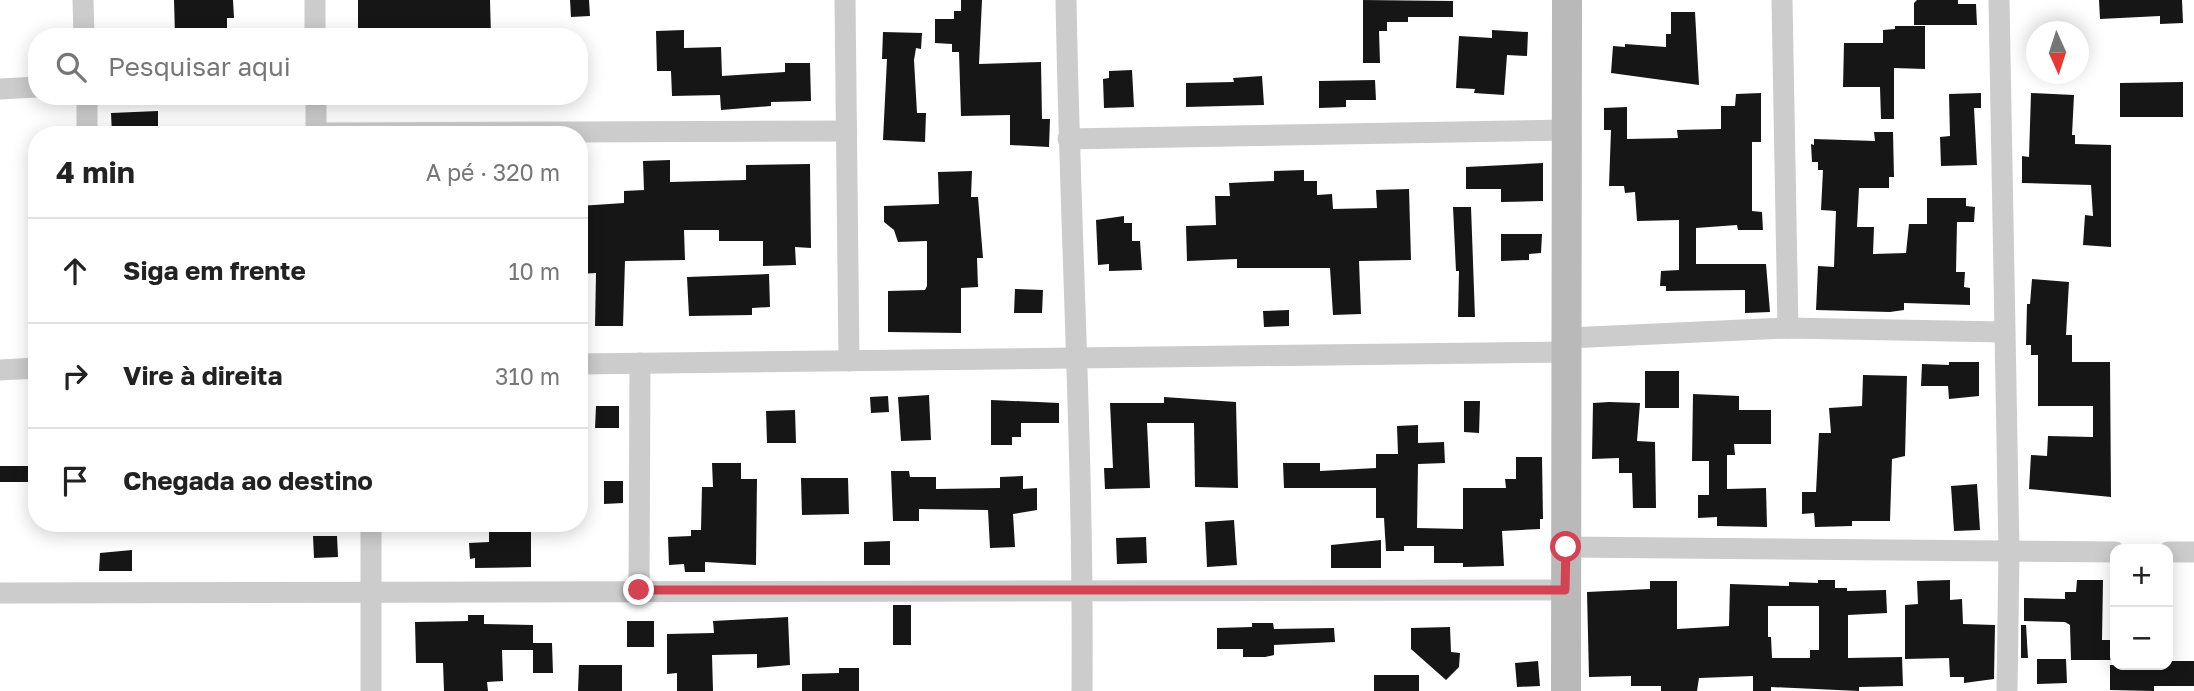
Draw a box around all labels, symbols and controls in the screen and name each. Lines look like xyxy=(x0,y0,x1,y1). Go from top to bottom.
north arrow xyxy=(2026,21,2089,84)
search box xyxy=(28,28,588,105)
icon: search xyxy=(52,48,90,86)
text: Pesquisar aqui xyxy=(108,51,291,82)
text: 4 min xyxy=(56,154,135,190)
text: A pé · 320 m xyxy=(426,158,560,186)
icon: ahead xyxy=(56,252,94,290)
text: Siga em frente xyxy=(123,255,306,286)
text: 10 m xyxy=(508,257,560,285)
icon: right xyxy=(56,357,94,395)
text: Vire à direita xyxy=(123,360,283,391)
text: 310 m xyxy=(495,362,560,390)
icon: arrive xyxy=(56,462,94,500)
text: Chegada ao destino xyxy=(123,465,373,496)
route start xyxy=(1550,531,1581,562)
map controls xyxy=(2110,544,2173,670)
button: + xyxy=(2110,544,2173,607)
route end xyxy=(623,574,654,605)
button: − xyxy=(2110,607,2173,670)

